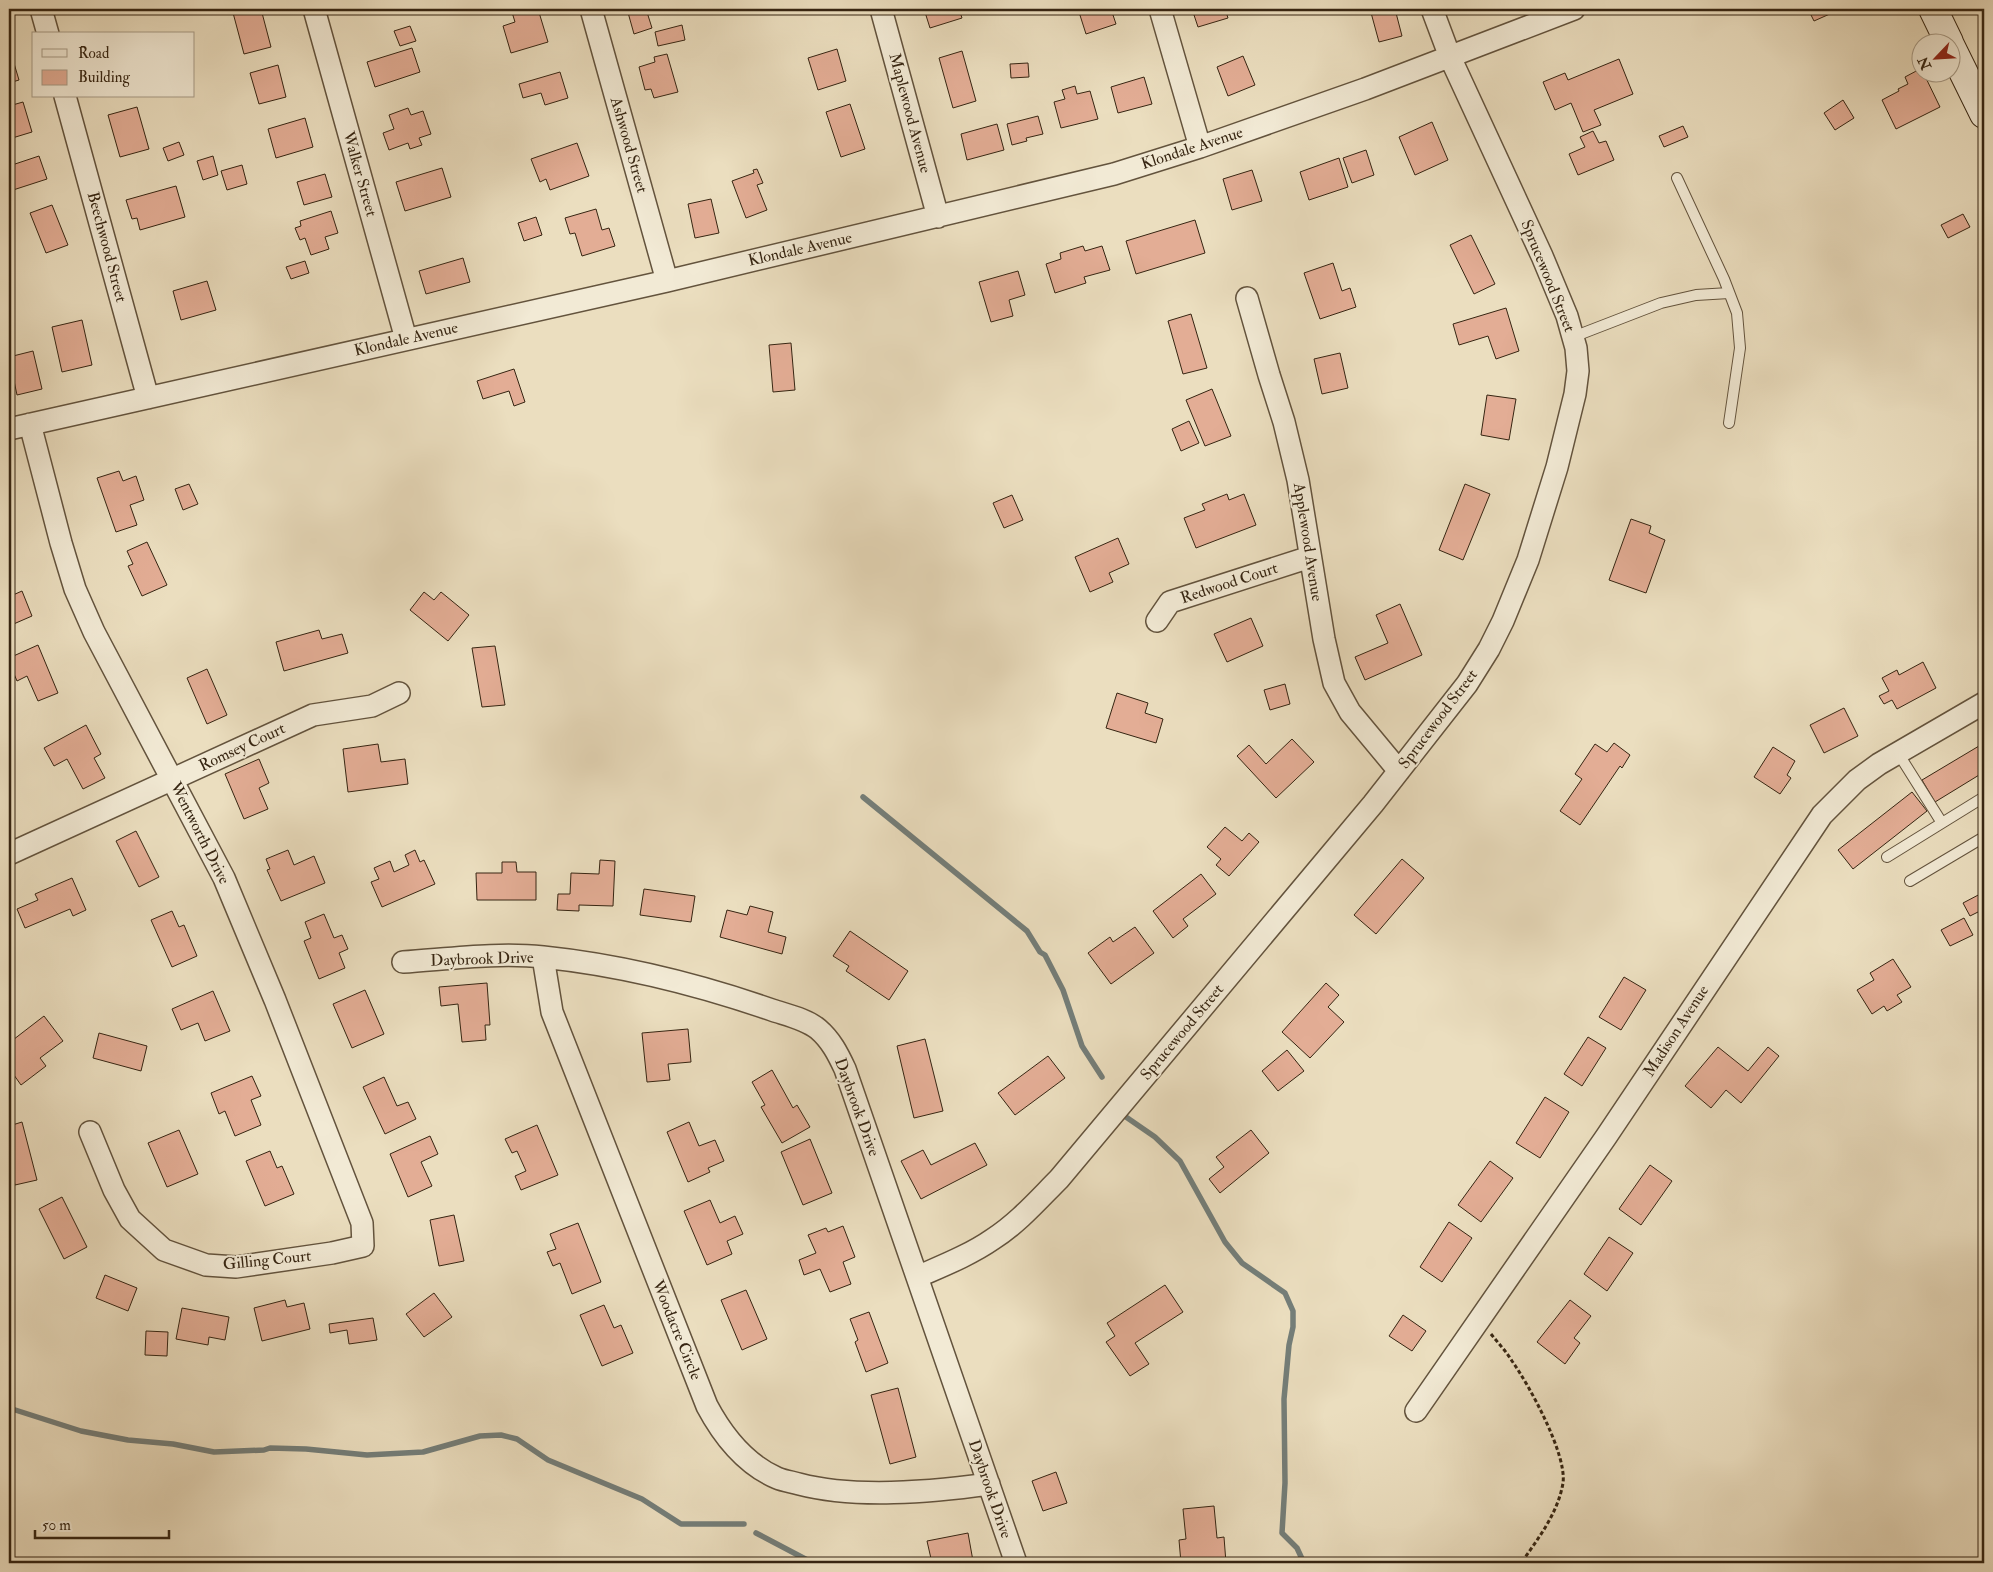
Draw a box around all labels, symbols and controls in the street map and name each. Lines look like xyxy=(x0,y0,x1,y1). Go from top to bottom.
legend xyxy=(32,32,195,98)
north arrow xyxy=(1910,32,1960,82)
text: Road xyxy=(78,44,110,63)
street label: Maplewood Avenue xyxy=(883,51,936,176)
text: N xyxy=(1914,54,1935,73)
text: Building xyxy=(78,68,130,87)
street label: Ashwood Street xyxy=(605,94,652,195)
street label: Klondale Avenue xyxy=(1139,122,1246,174)
street label: Walker Street xyxy=(338,128,382,219)
street label: Beechwood Street xyxy=(83,190,131,304)
street label: Sprucewood Street xyxy=(1515,217,1580,335)
street label: Klondale Avenue xyxy=(746,227,854,271)
street label: Klondale Avenue xyxy=(352,317,460,361)
street label: Applewood Avenue xyxy=(1288,480,1327,603)
street label: Redwood Court xyxy=(1178,558,1280,608)
street label: Sprucewood Street xyxy=(1394,665,1483,773)
street label: Romsey Court xyxy=(196,718,288,776)
street label: Wentworth Drive xyxy=(165,778,234,888)
street label: Daybrook Drive xyxy=(430,947,534,971)
street label: Sprucewood Street xyxy=(1136,980,1229,1085)
street label: Madison Avenue xyxy=(1639,981,1713,1081)
street label: Daybrook Drive xyxy=(830,1055,884,1159)
street label: Gilling Court xyxy=(222,1245,312,1275)
street label: Woodacre Circle xyxy=(647,1276,706,1383)
street label: Daybrook Drive xyxy=(964,1437,1016,1541)
scale bar xyxy=(35,1507,169,1539)
text: 50 m xyxy=(42,1516,71,1535)

